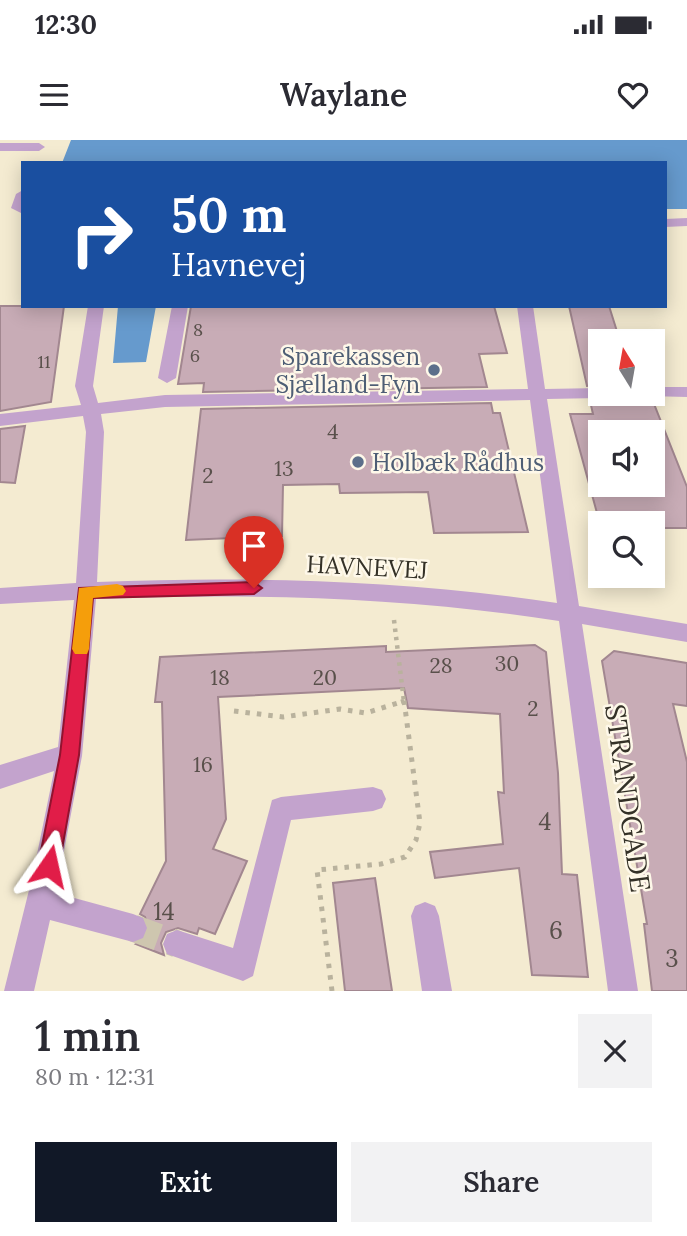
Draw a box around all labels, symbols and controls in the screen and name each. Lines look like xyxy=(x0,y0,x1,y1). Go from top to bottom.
text: 12:30 xyxy=(35,8,97,41)
text: Waylane xyxy=(280,74,407,115)
icon: menu xyxy=(35,76,73,114)
icon: heart xyxy=(614,76,652,114)
text: 50 m xyxy=(171,183,287,245)
icon: right xyxy=(56,189,147,280)
text: Havnevej xyxy=(171,244,306,285)
house number: 8 xyxy=(193,318,203,341)
north arrow xyxy=(588,329,665,406)
map controls xyxy=(588,329,665,588)
place label: Sparekassen Sjælland-Fyn xyxy=(276,341,420,400)
house number: 6 xyxy=(190,344,200,367)
house number: 11 xyxy=(37,350,51,373)
marker: Sparekassen Sjælland-Fyn xyxy=(426,362,442,378)
house number: 4 xyxy=(327,418,339,445)
button: sound xyxy=(588,420,665,497)
place label: Holbæk Rådhus xyxy=(372,447,544,478)
marker: Holbæk Rådhus xyxy=(350,454,366,470)
house number: 13 xyxy=(274,455,294,482)
house number: 2 xyxy=(202,462,214,489)
button: search xyxy=(588,511,665,588)
pin xyxy=(224,516,284,588)
icon: arrive xyxy=(235,527,273,565)
street label: HAVNEVEJ xyxy=(306,548,428,586)
house number: 30 xyxy=(495,650,519,677)
house number: 28 xyxy=(429,652,453,679)
house number: 18 xyxy=(210,664,230,691)
house number: 20 xyxy=(313,664,337,691)
house number: 2 xyxy=(527,695,539,722)
street label: STRANDGADE xyxy=(597,702,659,894)
house number: 16 xyxy=(193,751,213,778)
house number: 4 xyxy=(538,806,552,837)
position arrow xyxy=(12,829,86,903)
house number: 14 xyxy=(153,896,175,927)
house number: 6 xyxy=(549,915,563,946)
house number: 3 xyxy=(665,943,679,974)
text: 1 min xyxy=(35,1009,140,1063)
button: close xyxy=(578,1014,652,1088)
text: 80 m · 12:31 xyxy=(35,1062,154,1091)
button: Exit xyxy=(35,1142,337,1222)
button: Share xyxy=(351,1142,652,1222)

